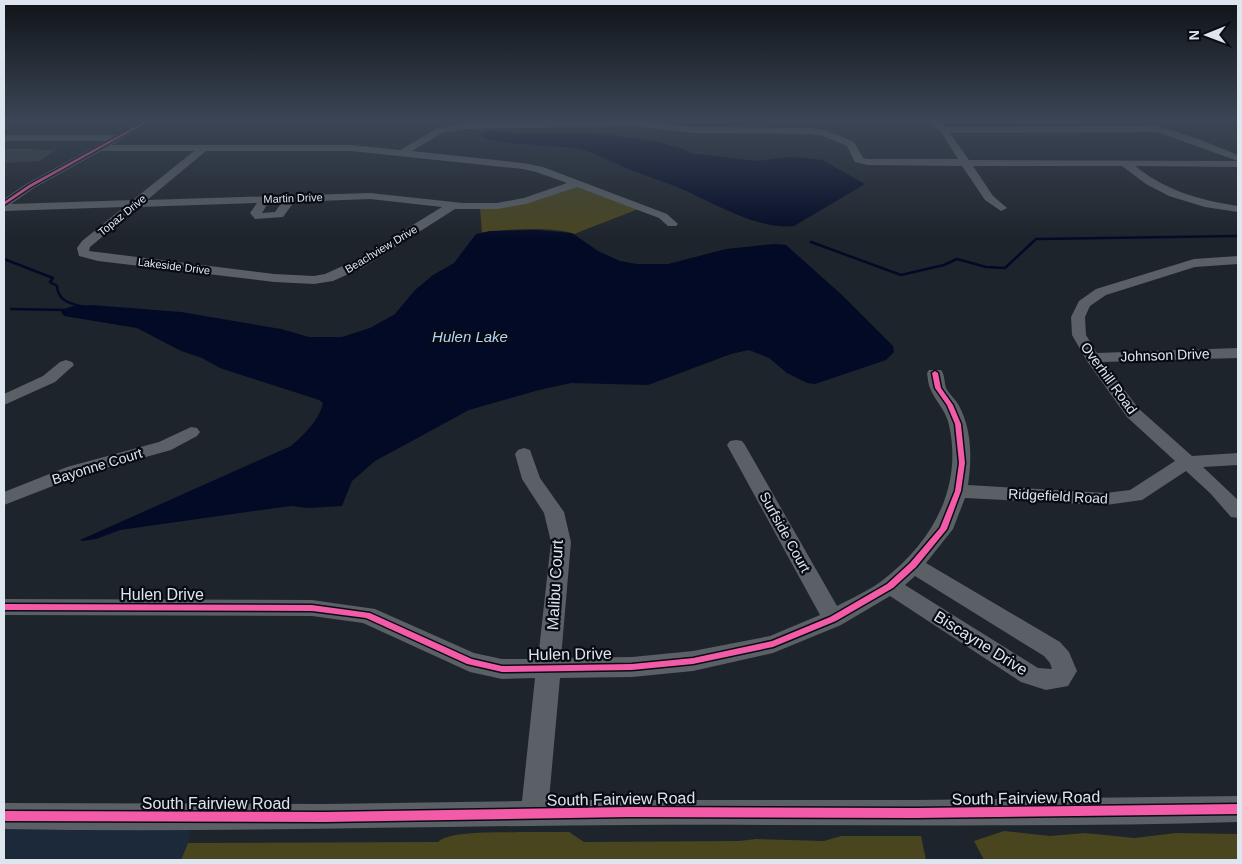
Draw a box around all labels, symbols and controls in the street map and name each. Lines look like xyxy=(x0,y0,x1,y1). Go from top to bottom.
north arrow xyxy=(1182,10,1232,60)
text: N xyxy=(1186,30,1202,40)
street label: Martin Drive xyxy=(263,191,323,205)
street label: Topaz Drive xyxy=(96,192,148,238)
street label: Beachview Drive xyxy=(343,223,419,275)
street label: Lakeside Drive xyxy=(137,256,211,276)
water label: Hulen Lake xyxy=(432,328,508,345)
street label: Overhill Road xyxy=(1078,339,1140,417)
street label: Johnson Drive xyxy=(1120,345,1210,365)
street label: Bayonne Court xyxy=(50,445,144,487)
street label: Ridgefield Road xyxy=(1008,485,1108,507)
street label: Surfside Court xyxy=(756,489,814,575)
street label: Malibu Court xyxy=(544,539,566,631)
street label: Hulen Drive xyxy=(120,586,204,603)
street label: Biscayne Drive xyxy=(931,608,1031,679)
street label: Hulen Drive xyxy=(528,645,612,663)
street label: South Fairview Road xyxy=(952,788,1100,808)
street label: South Fairview Road xyxy=(547,789,695,809)
street label: South Fairview Road xyxy=(142,795,290,812)

